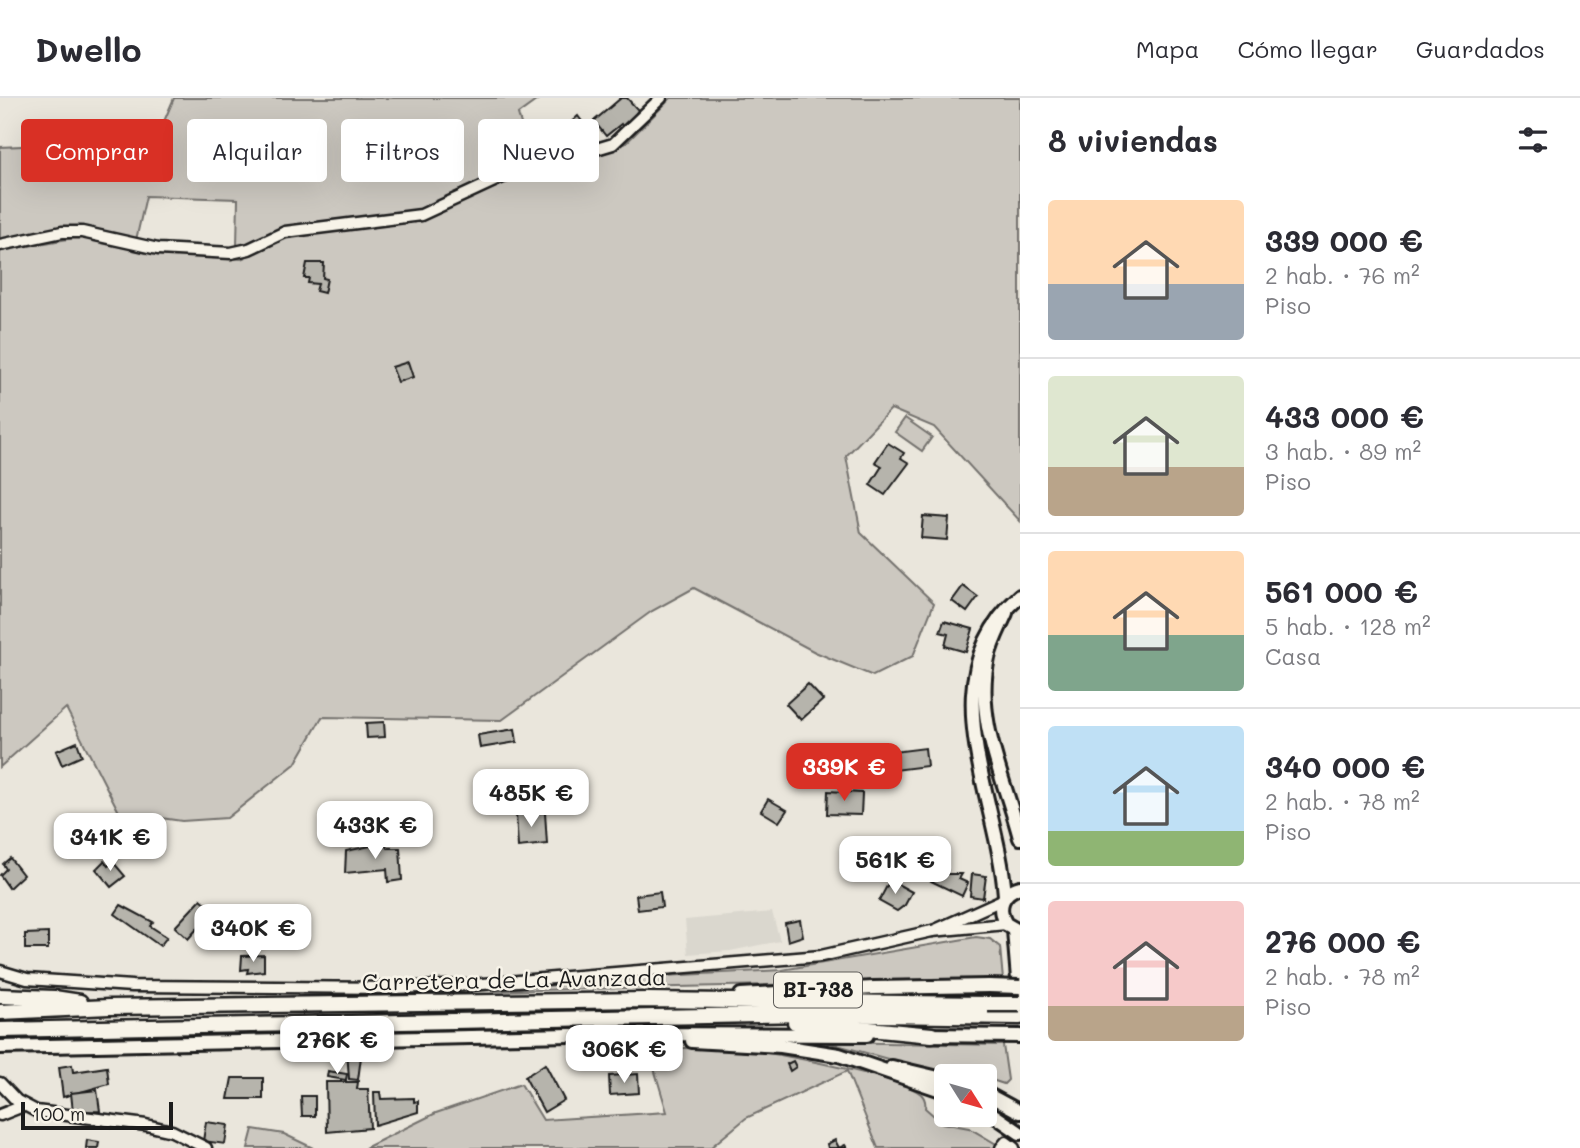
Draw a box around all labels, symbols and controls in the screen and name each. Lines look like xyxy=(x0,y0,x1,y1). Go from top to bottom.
text: Dwello xyxy=(35,27,142,70)
text: Mapa xyxy=(1136,33,1200,64)
text: Cómo llegar xyxy=(1238,33,1378,64)
text: Guardados xyxy=(1416,33,1545,64)
chip: Comprar xyxy=(21,119,173,182)
chip: Alquilar xyxy=(187,119,327,182)
chip: Filtros xyxy=(341,119,464,182)
chip: Nuevo xyxy=(478,119,599,182)
text: 8 viviendas xyxy=(1048,120,1218,160)
icon: filters xyxy=(1514,121,1552,159)
text: 339 000 € xyxy=(1265,220,1423,260)
icon: home xyxy=(1104,228,1188,312)
text: 2 hab. · 76 m² xyxy=(1265,260,1420,290)
text: Piso xyxy=(1265,290,1311,320)
text: 433 000 € xyxy=(1265,396,1424,436)
icon: home xyxy=(1104,404,1188,488)
text: 3 hab. · 89 m² xyxy=(1265,436,1421,466)
text: Piso xyxy=(1265,466,1311,496)
text: 561 000 € xyxy=(1265,571,1418,611)
icon: home xyxy=(1104,579,1188,663)
text: 5 hab. · 128 m² xyxy=(1265,611,1431,641)
text: Casa xyxy=(1265,641,1321,671)
pin: 339K € xyxy=(787,744,901,803)
text: 340 000 € xyxy=(1265,746,1425,786)
text: 339K € xyxy=(802,751,886,781)
icon: home xyxy=(1104,754,1188,838)
pin: 485K € xyxy=(474,770,588,829)
text: 485K € xyxy=(489,777,573,807)
text: 2 hab. · 78 m² xyxy=(1265,786,1420,816)
pin: 433K € xyxy=(318,802,432,861)
text: 433K € xyxy=(333,809,417,839)
pin: 341K € xyxy=(53,814,167,873)
text: Piso xyxy=(1265,816,1311,846)
text: 341K € xyxy=(70,821,150,851)
pin: 561K € xyxy=(838,836,952,896)
text: 561K € xyxy=(855,844,935,874)
pin: 340K € xyxy=(196,904,310,964)
text: 340K € xyxy=(210,912,296,942)
text: 276 000 € xyxy=(1265,921,1420,961)
icon: home xyxy=(1104,929,1188,1013)
street label: Carretera de La Avanzada xyxy=(361,961,666,997)
text: 2 hab. · 78 m² xyxy=(1265,961,1420,991)
road number: BI-738 xyxy=(774,972,862,1008)
text: Piso xyxy=(1265,991,1311,1021)
pin: 276K € xyxy=(280,1016,394,1076)
text: 276K € xyxy=(296,1024,378,1054)
pin: 306K € xyxy=(567,1026,681,1085)
text: 306K € xyxy=(582,1033,666,1063)
north arrow xyxy=(934,1064,998,1127)
map controls xyxy=(934,1064,997,1127)
scale bar xyxy=(21,1099,173,1131)
text: 100 m xyxy=(32,1101,85,1126)

